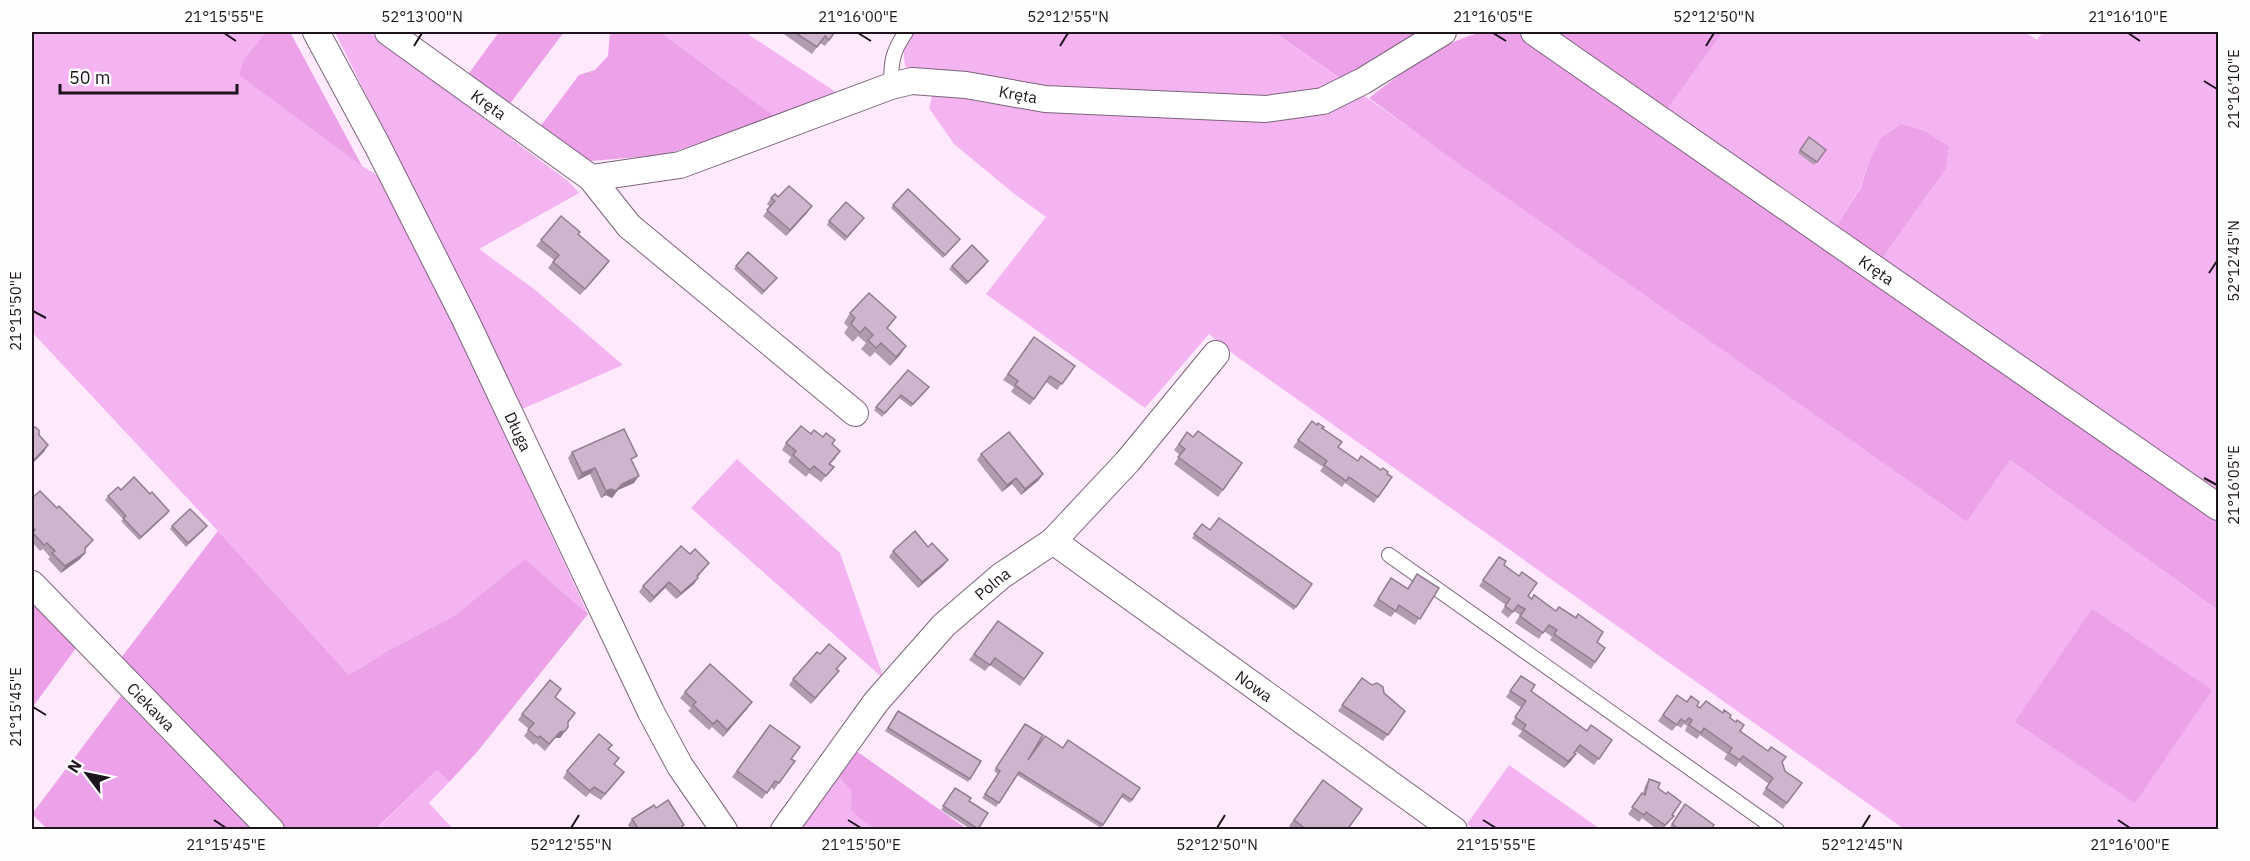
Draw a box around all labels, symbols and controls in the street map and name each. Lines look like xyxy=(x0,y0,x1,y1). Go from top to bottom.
text: 21°15'55"E xyxy=(184,7,264,26)
text: 52°13'00"N xyxy=(381,7,463,26)
text: 21°16'00"E xyxy=(818,7,898,26)
text: 52°12'55"N xyxy=(1027,7,1109,26)
text: 21°16'05"E xyxy=(1453,7,1533,26)
text: 52°12'50"N xyxy=(1673,7,1755,26)
text: 21°16'10"E xyxy=(2088,7,2168,26)
text: 21°16'10"E xyxy=(2224,49,2243,129)
scale bar xyxy=(60,57,237,95)
text: 50 m xyxy=(69,66,111,89)
street label: Kręta xyxy=(997,81,1039,108)
street label: Kręta xyxy=(467,85,511,124)
text: 52°12'45"N xyxy=(2224,220,2243,302)
street label: Kręta xyxy=(1855,251,1899,289)
text: 21°15'50"E xyxy=(6,271,25,351)
street label: Długa xyxy=(500,409,536,455)
text: 21°16'05"E xyxy=(2224,445,2243,525)
street label: Polna xyxy=(970,563,1014,604)
street label: Nowa xyxy=(1232,666,1277,706)
text: 21°15'45"E xyxy=(6,667,25,747)
street label: Ciekawa xyxy=(123,678,180,736)
north arrow xyxy=(57,744,117,804)
text: N xyxy=(63,756,86,776)
text: 21°15'45"E xyxy=(186,835,266,854)
text: 52°12'55"N xyxy=(530,835,612,854)
text: 21°15'50"E xyxy=(821,835,901,854)
text: 52°12'50"N xyxy=(1176,835,1258,854)
text: 21°15'55"E xyxy=(1456,835,1536,854)
text: 52°12'45"N xyxy=(1821,835,1903,854)
text: 21°16'00"E xyxy=(2090,835,2170,854)

